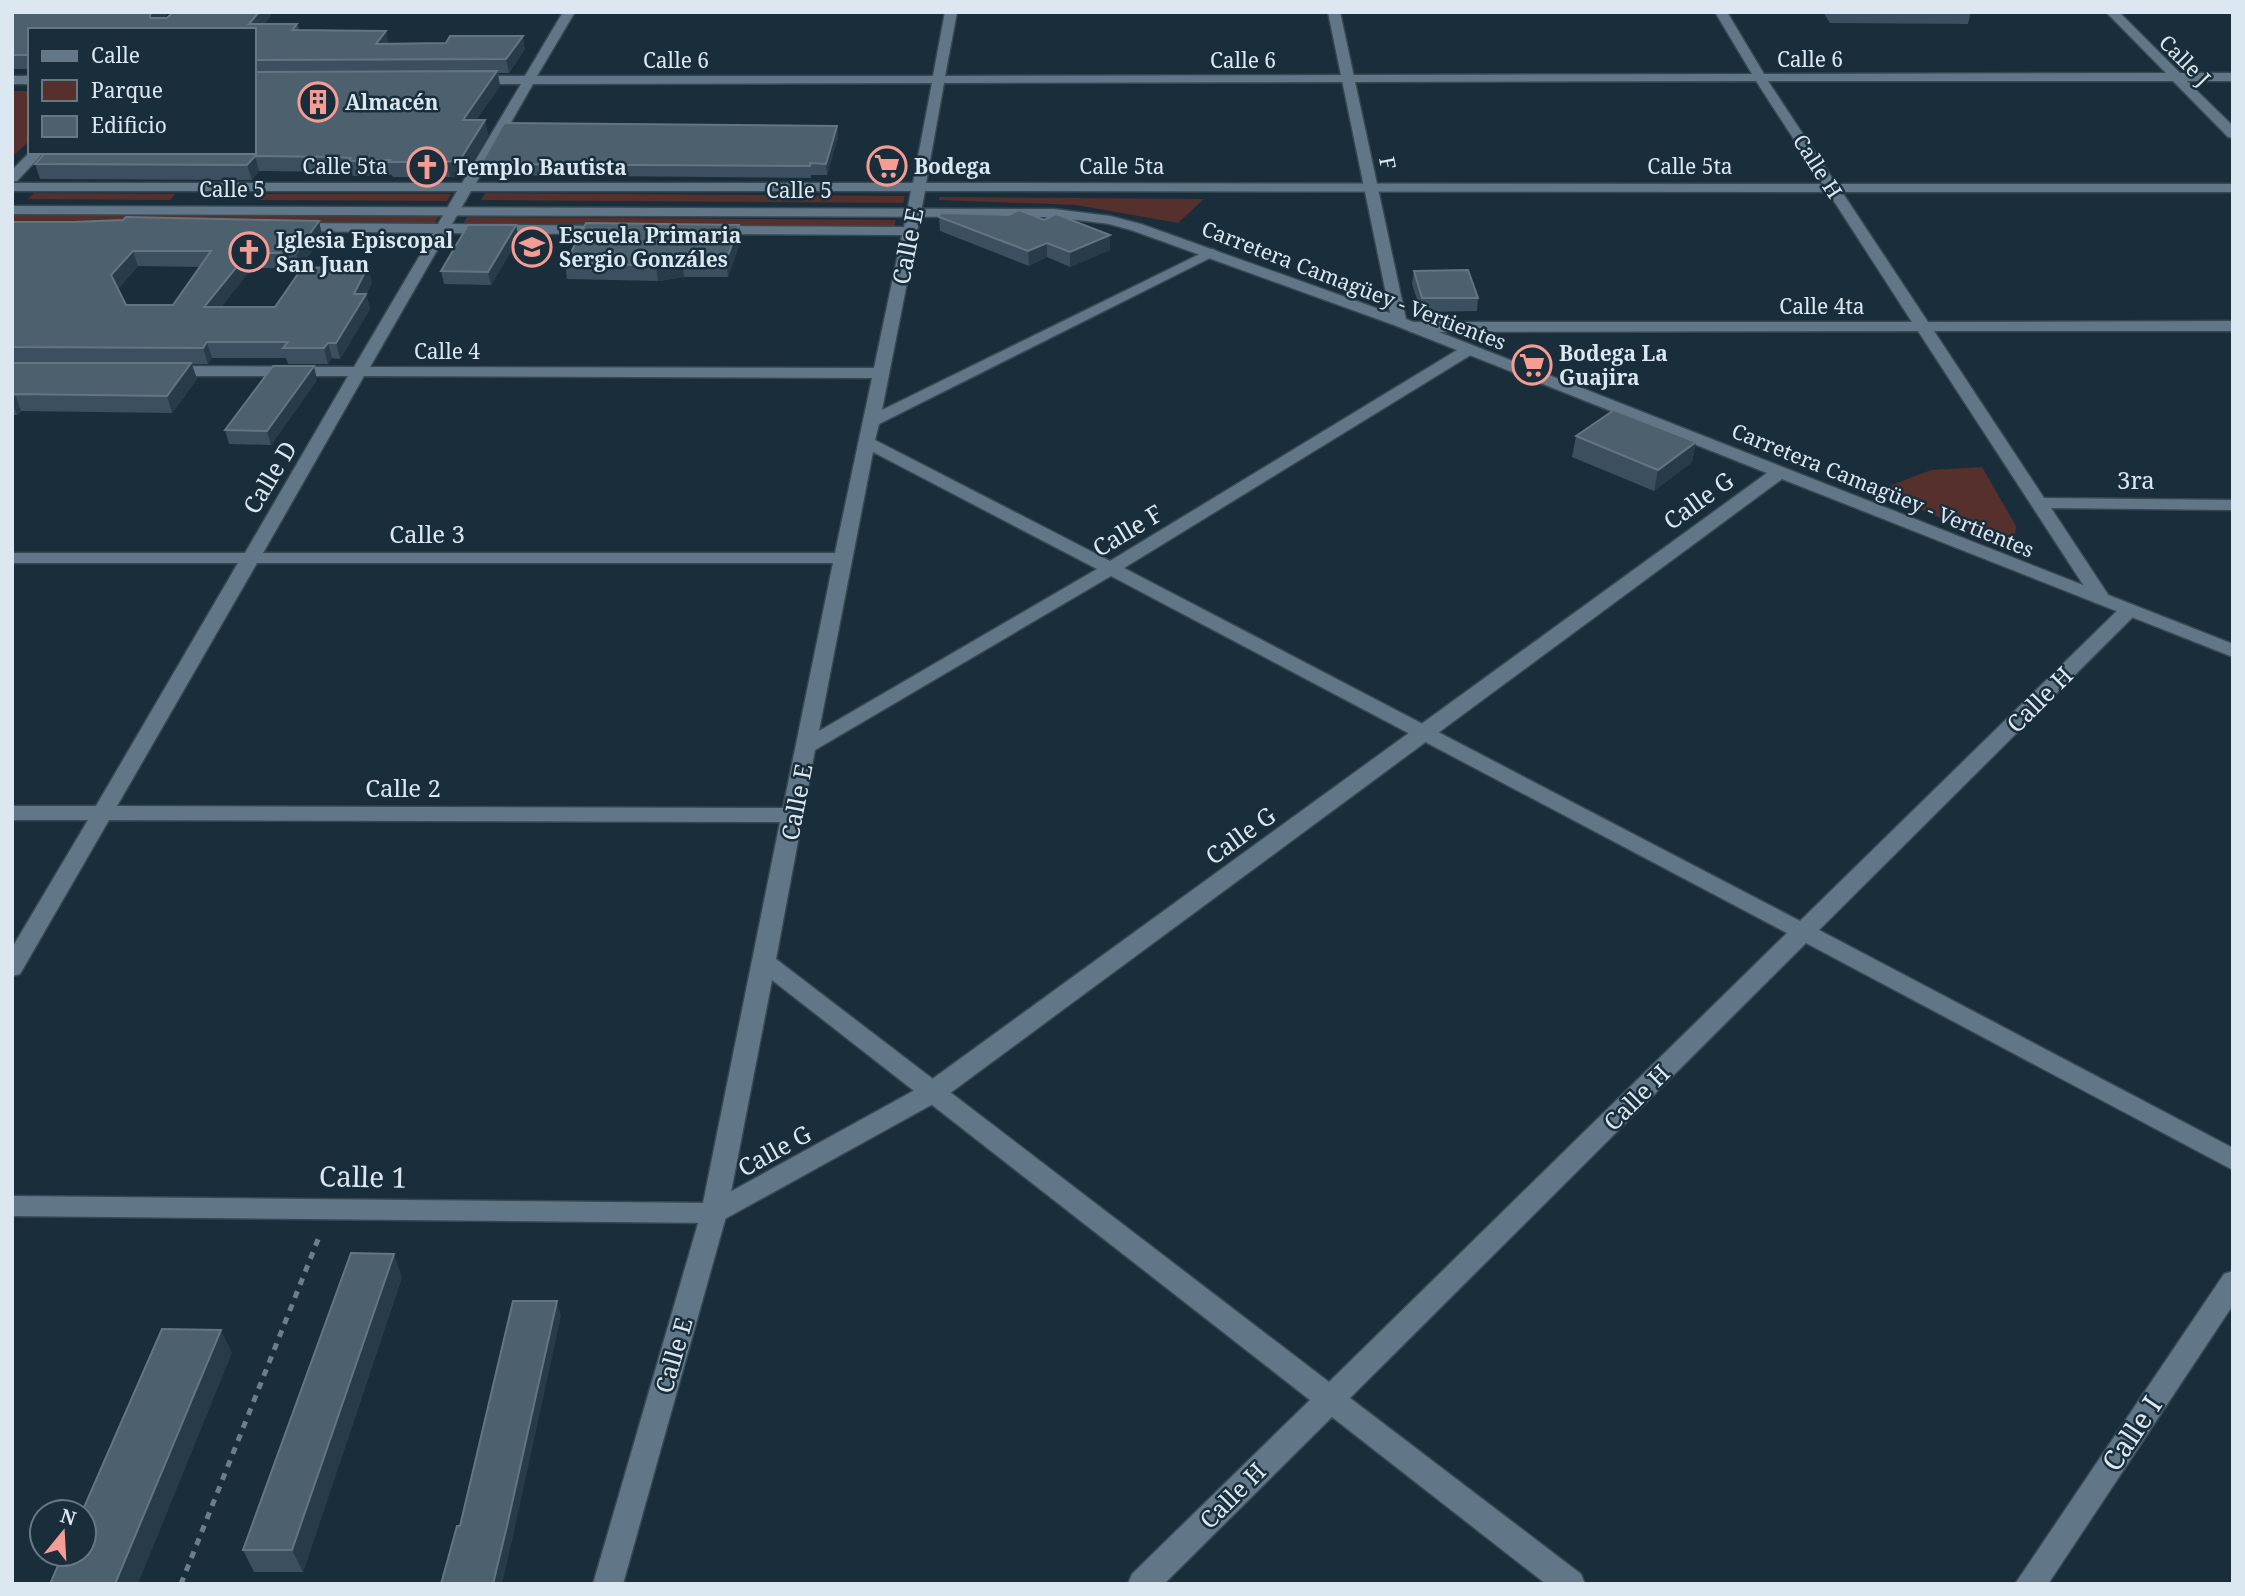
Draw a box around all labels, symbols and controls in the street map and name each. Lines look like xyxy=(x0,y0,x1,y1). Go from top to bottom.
legend xyxy=(28,28,256,154)
street label: Calle J xyxy=(2153,28,2217,92)
text: Calle xyxy=(91,41,140,69)
street label: Calle 6 xyxy=(1777,45,1843,73)
street label: Calle 6 xyxy=(643,46,709,74)
street label: Calle 6 xyxy=(1210,46,1276,74)
text: Parque xyxy=(91,76,163,104)
building icon: Almacén xyxy=(297,81,339,123)
place label: Almacén xyxy=(345,88,439,116)
text: Edificio xyxy=(91,111,167,139)
street label: Calle H xyxy=(1787,129,1849,203)
supermarket icon: Bodega xyxy=(866,145,908,187)
church icon: Templo Bautista xyxy=(406,146,448,188)
street label: Calle 5ta xyxy=(302,152,388,180)
place label: Bodega xyxy=(914,152,991,180)
street label: Calle 5ta xyxy=(1079,152,1165,180)
street label: Calle 5ta xyxy=(1647,152,1733,180)
place label: Templo Bautista xyxy=(454,153,627,181)
street label: F xyxy=(1373,154,1403,172)
street label: Calle 5 xyxy=(199,175,265,203)
street label: Calle 5 xyxy=(766,176,832,204)
street label: Calle E xyxy=(883,205,931,287)
street label: Carretera Camagüey - Vertientes xyxy=(1198,214,1510,356)
place label: Escuela Primaria Sergio Gonzáles xyxy=(559,221,741,273)
place label: Iglesia Episcopal San Juan xyxy=(276,226,454,278)
school or university icon: Escuela Primaria Sergio Gonzáles xyxy=(511,226,553,268)
church icon: Iglesia Episcopal San Juan xyxy=(228,231,270,273)
street label: Calle 4ta xyxy=(1779,292,1865,320)
street label: Calle 4 xyxy=(414,337,480,365)
place label: Bodega La Guajira xyxy=(1559,339,1668,391)
supermarket icon: Bodega La Guajira xyxy=(1511,344,1553,386)
street label: Carretera Camagüey - Vertientes xyxy=(1728,416,2038,564)
street label: Calle D xyxy=(234,434,304,520)
street label: Calle G xyxy=(1656,463,1740,537)
street label: 3ra xyxy=(2117,463,2155,496)
street label: Calle F xyxy=(1086,496,1168,564)
street label: Calle 3 xyxy=(389,517,465,550)
street label: Calle H xyxy=(1999,659,2079,739)
street label: Calle E xyxy=(772,761,820,843)
street label: Calle 2 xyxy=(365,771,441,804)
street label: Calle G xyxy=(1198,798,1282,872)
street label: Calle H xyxy=(1596,1057,1676,1137)
street label: Calle G xyxy=(731,1116,817,1184)
street label: Calle 1 xyxy=(319,1156,407,1196)
street label: Calle E xyxy=(647,1313,699,1397)
street label: Calle I xyxy=(2092,1388,2170,1478)
street label: Calle H xyxy=(1192,1455,1272,1535)
north arrow xyxy=(28,1498,98,1568)
text: N xyxy=(57,1502,79,1532)

